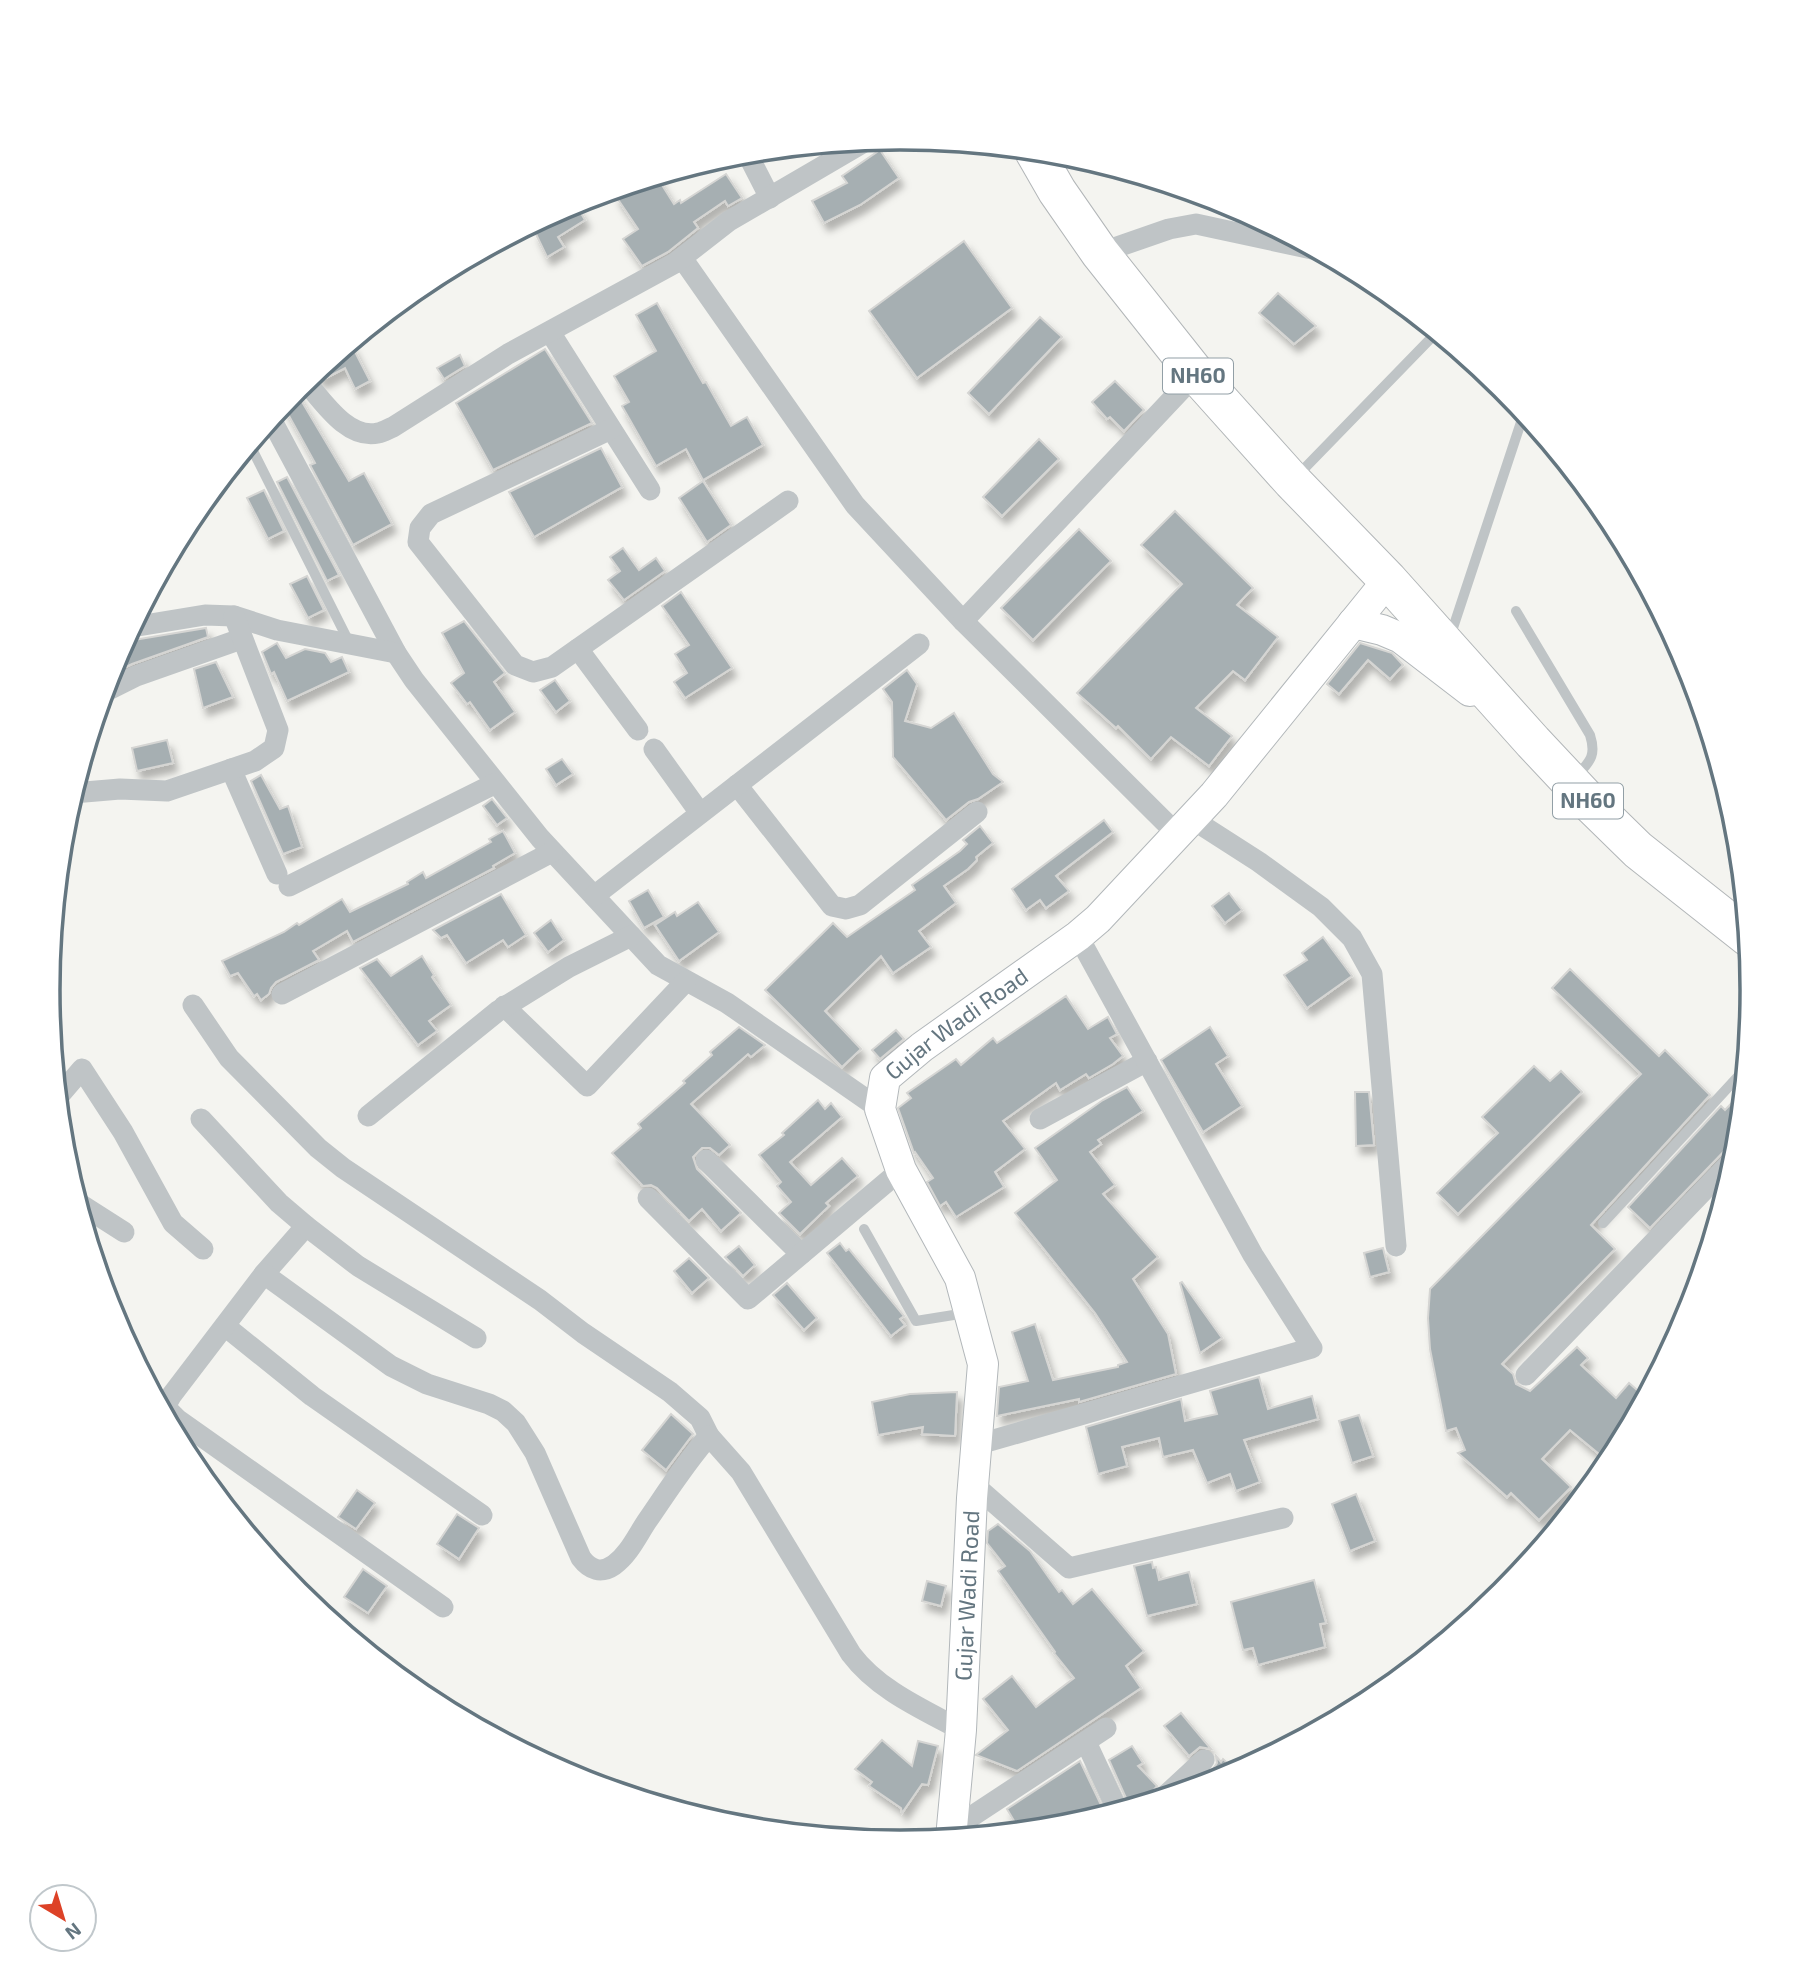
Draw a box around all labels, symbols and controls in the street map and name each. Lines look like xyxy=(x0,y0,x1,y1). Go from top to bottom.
road number: NH60 xyxy=(1163,358,1233,394)
road number: NH60 xyxy=(1553,784,1623,818)
street label: Gujar Wadi Road xyxy=(879,961,1033,1085)
street label: Gujar Wadi Road xyxy=(948,1510,984,1682)
north arrow xyxy=(28,1883,98,1953)
text: N xyxy=(61,1919,86,1945)

